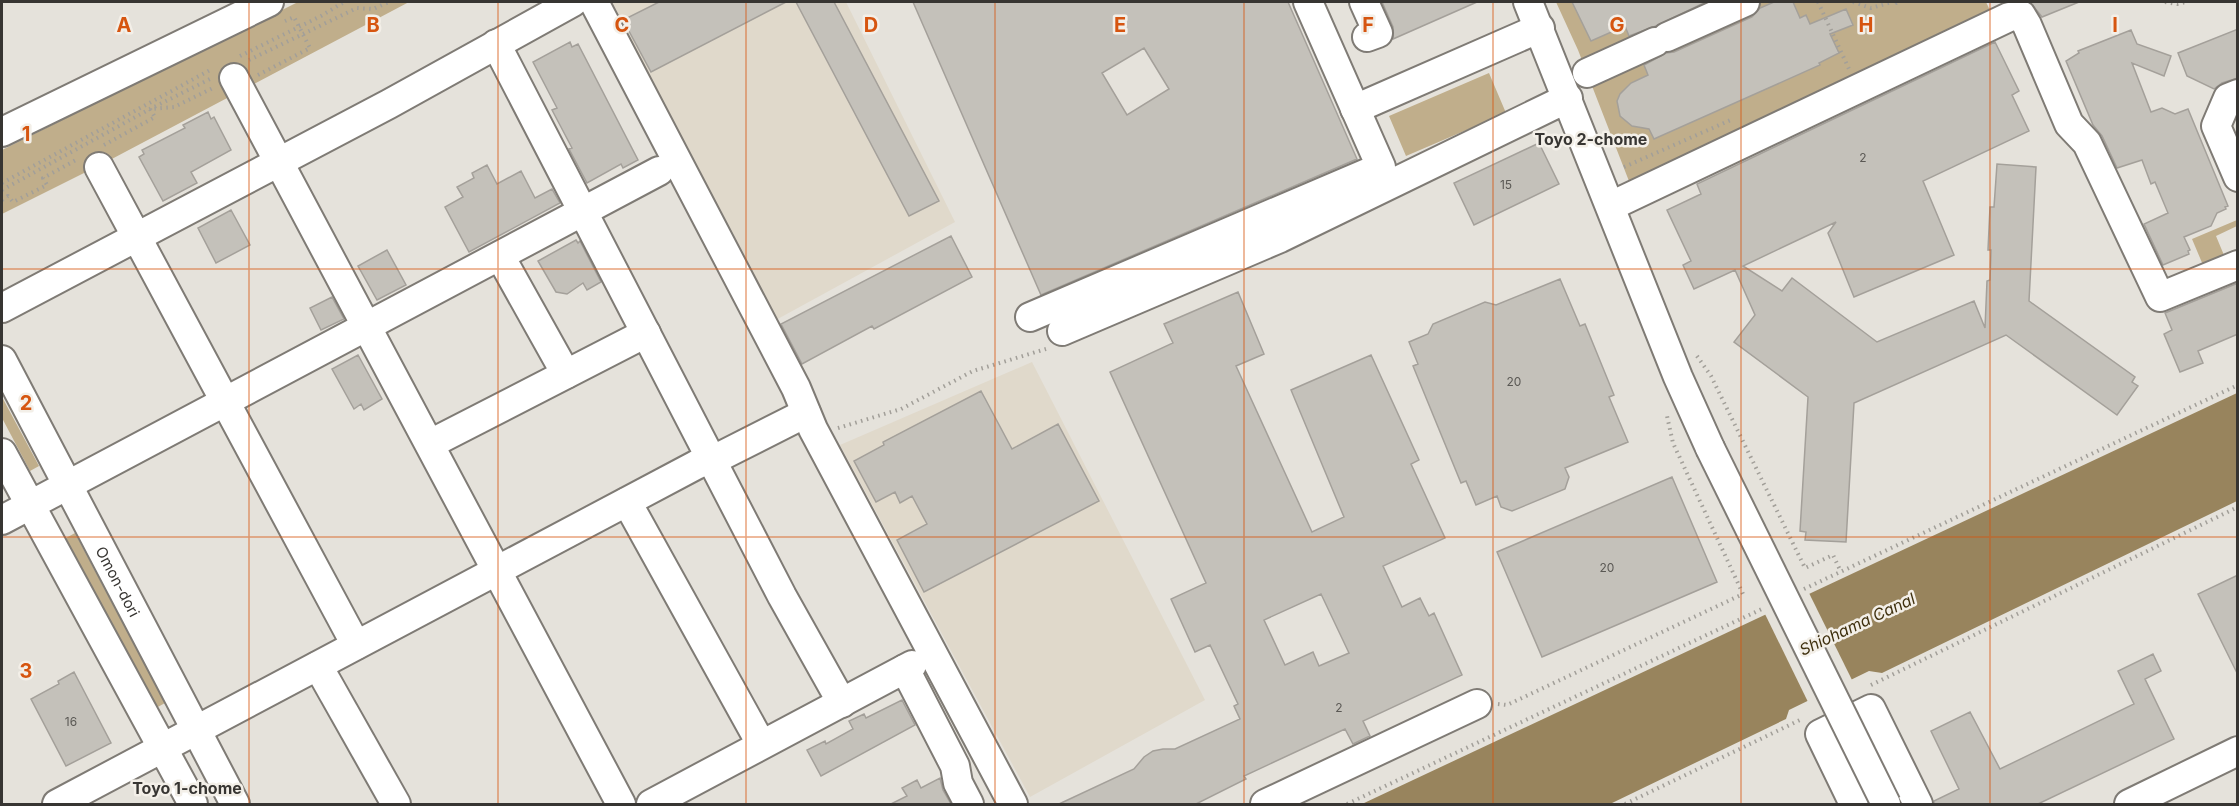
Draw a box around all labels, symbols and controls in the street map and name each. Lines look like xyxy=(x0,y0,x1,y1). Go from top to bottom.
text: A xyxy=(117,13,132,37)
text: B xyxy=(366,13,380,37)
text: C xyxy=(615,13,629,37)
text: D xyxy=(864,13,878,37)
text: E xyxy=(1114,13,1126,37)
text: F xyxy=(1362,13,1374,37)
text: G xyxy=(1609,13,1625,37)
text: H xyxy=(1859,13,1873,37)
text: I xyxy=(2112,13,2118,37)
text: 1 xyxy=(22,122,30,146)
district label: Toyo 2-chome xyxy=(1535,129,1647,149)
house number: 2 xyxy=(1859,150,1867,165)
house number: 15 xyxy=(1500,177,1512,192)
house number: 20 xyxy=(1507,374,1521,389)
text: 2 xyxy=(20,391,32,415)
street label: Omon-dori xyxy=(92,543,145,620)
house number: 20 xyxy=(1600,560,1614,575)
water label: Shiohama Canal xyxy=(1796,588,1918,660)
text: 3 xyxy=(20,659,32,683)
house number: 2 xyxy=(1335,700,1343,715)
house number: 16 xyxy=(65,714,77,729)
district label: Toyo 1-chome xyxy=(132,778,242,798)

